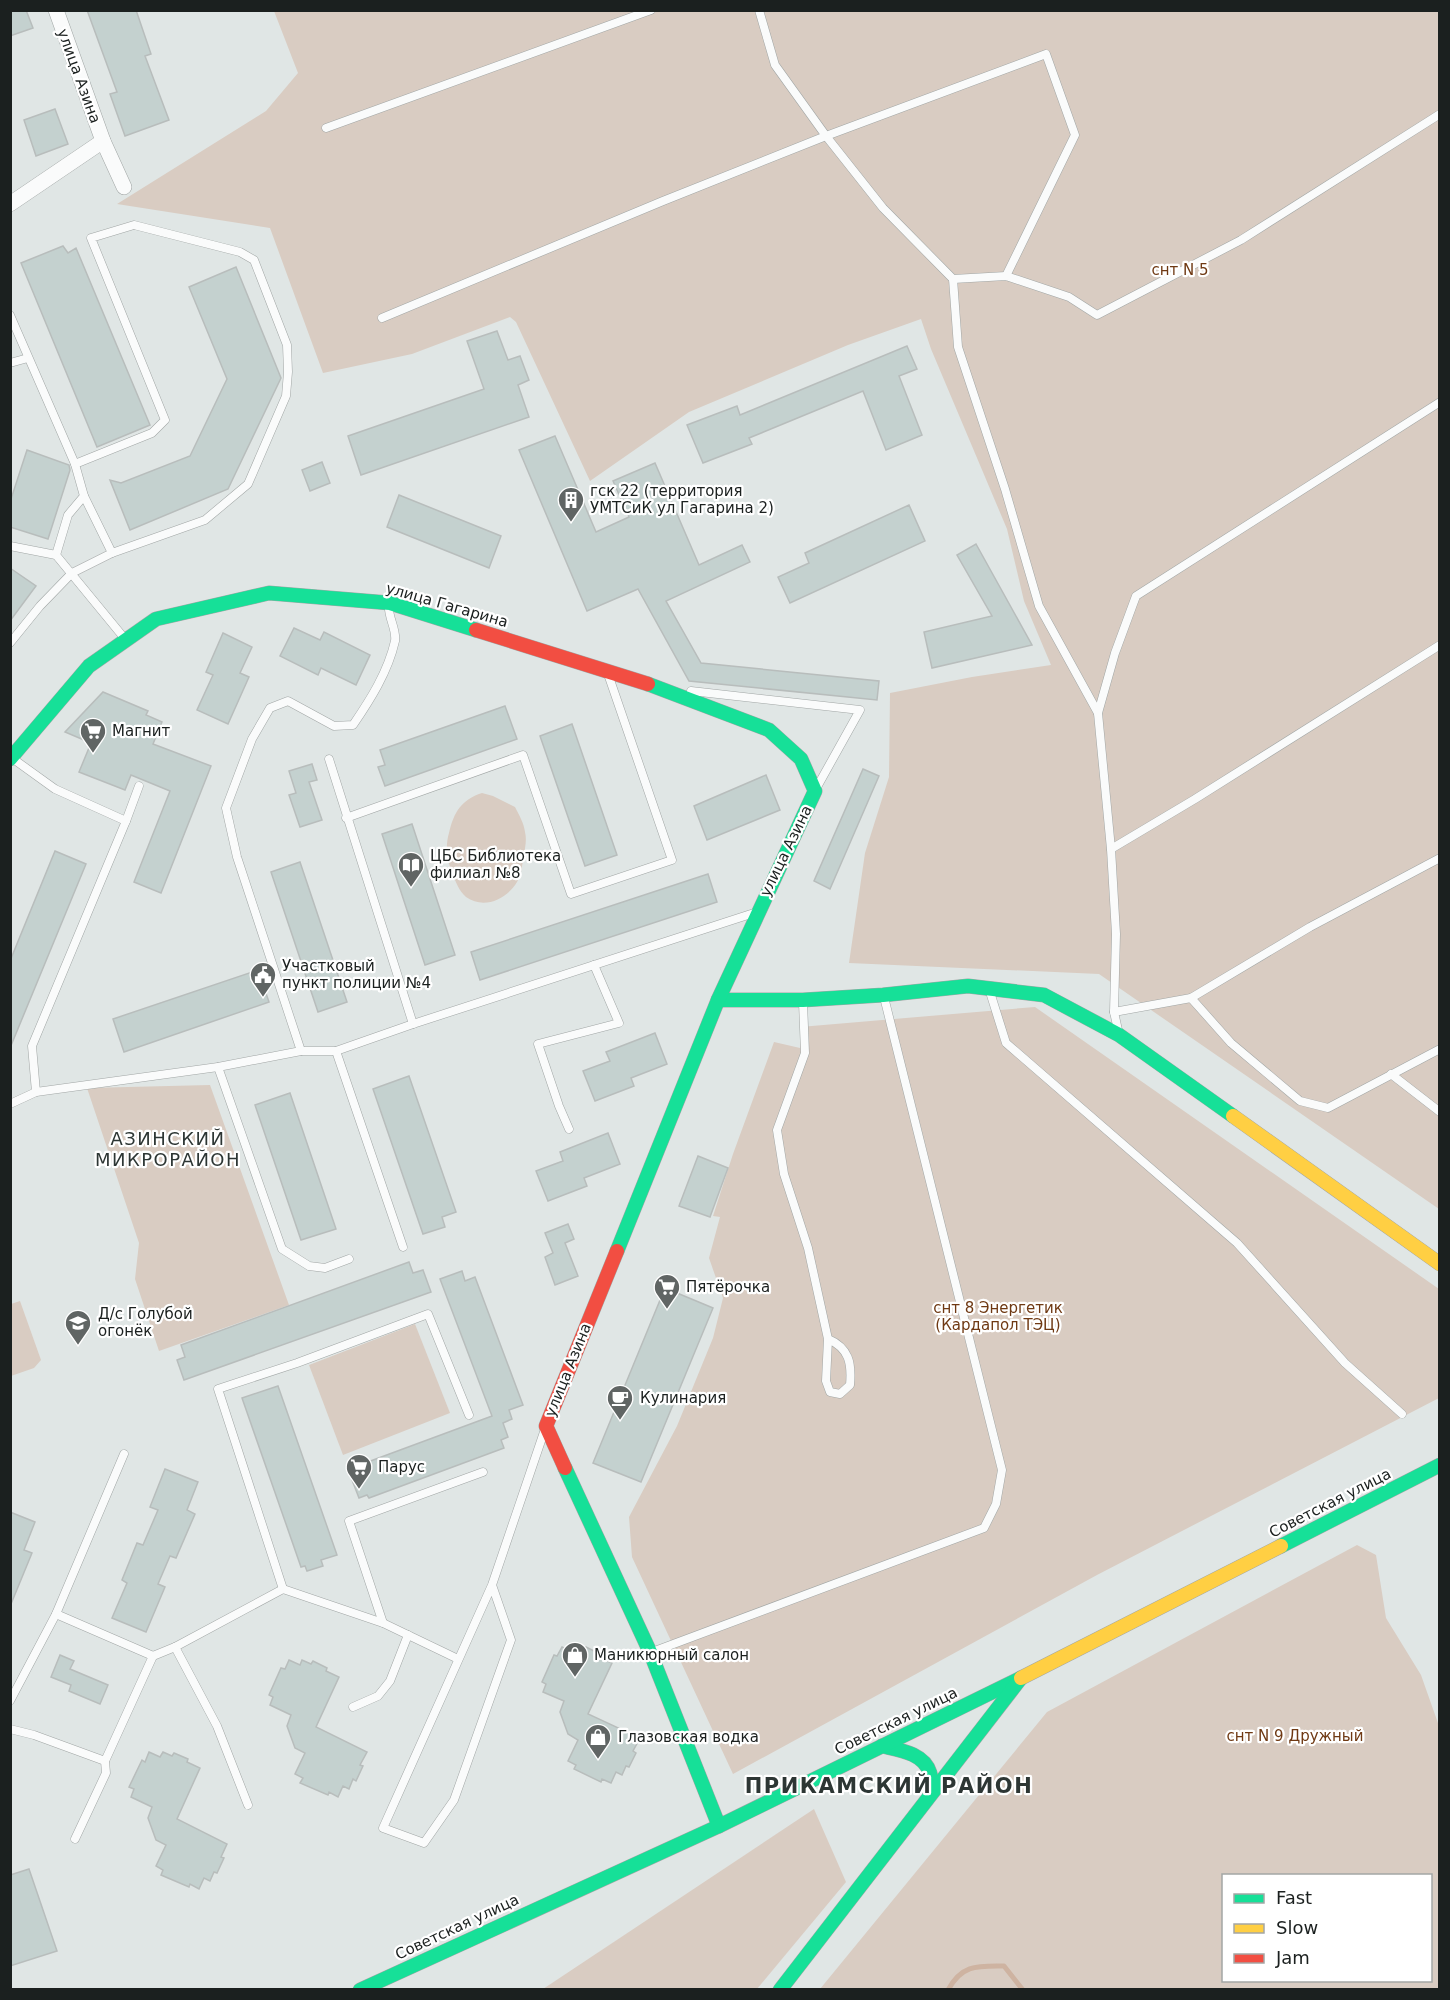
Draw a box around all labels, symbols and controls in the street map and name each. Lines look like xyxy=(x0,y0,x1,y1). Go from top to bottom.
street label: улица Азина xyxy=(54,26,104,126)
park label: снт N 5 xyxy=(1151,261,1209,279)
place label: гск 22 (территория УМТСиК ул Гагарина 2) xyxy=(590,482,774,517)
building icon: гск 22 (территория УМТСиК ул Гагарина 2) xyxy=(556,485,586,523)
street label: улица Гагарина xyxy=(384,579,510,631)
supermarket icon: Магнит xyxy=(78,716,108,754)
place label: Магнит xyxy=(112,722,171,740)
street label: улица Азина xyxy=(756,802,816,900)
place label: ЦБС Библиотека филиал №8 xyxy=(430,847,561,882)
library icon: ЦБС Библиотека филиал №8 xyxy=(396,850,426,888)
place label: Участковый пункт полиции №4 xyxy=(282,957,431,992)
public building icon: Участковый пункт полиции №4 xyxy=(248,960,278,998)
district label: АЗИНСКИЙ МИКРОРАЙОН xyxy=(95,1128,241,1170)
supermarket icon: Пятёрочка xyxy=(652,1272,682,1310)
place label: Пятёрочка xyxy=(686,1278,770,1296)
park label: снт 8 Энергетик (Кардапол ТЭЦ) xyxy=(933,1299,1063,1334)
place label: Д/с Голубой огонёк xyxy=(98,1305,193,1340)
school or university icon: Д/с Голубой огонёк xyxy=(63,1308,93,1346)
street label: улица Азина xyxy=(541,1321,595,1419)
cafe icon: Кулинария xyxy=(605,1383,635,1421)
place label: Кулинария xyxy=(640,1389,726,1407)
supermarket icon: Парус xyxy=(344,1452,374,1490)
place label: Парус xyxy=(378,1458,425,1476)
street label: Советская улица xyxy=(1266,1464,1394,1542)
shop icon: Маникюрный салон xyxy=(560,1640,590,1678)
place label: Маникюрный салон xyxy=(594,1646,749,1664)
street label: Советская улица xyxy=(832,1683,960,1759)
shop icon: Глазовская водка xyxy=(583,1722,613,1760)
park label: снт N 9 Дружный xyxy=(1227,1727,1363,1745)
place label: Глазовская водка xyxy=(618,1728,759,1746)
district label: ПРИКАМСКИЙ РАЙОН xyxy=(745,1773,1033,1798)
legend xyxy=(1222,1874,1432,1982)
text: Fast xyxy=(1276,1887,1312,1908)
street label: Советская улица xyxy=(392,1890,522,1964)
text: Slow xyxy=(1276,1917,1318,1938)
text: Jam xyxy=(1275,1947,1310,1968)

